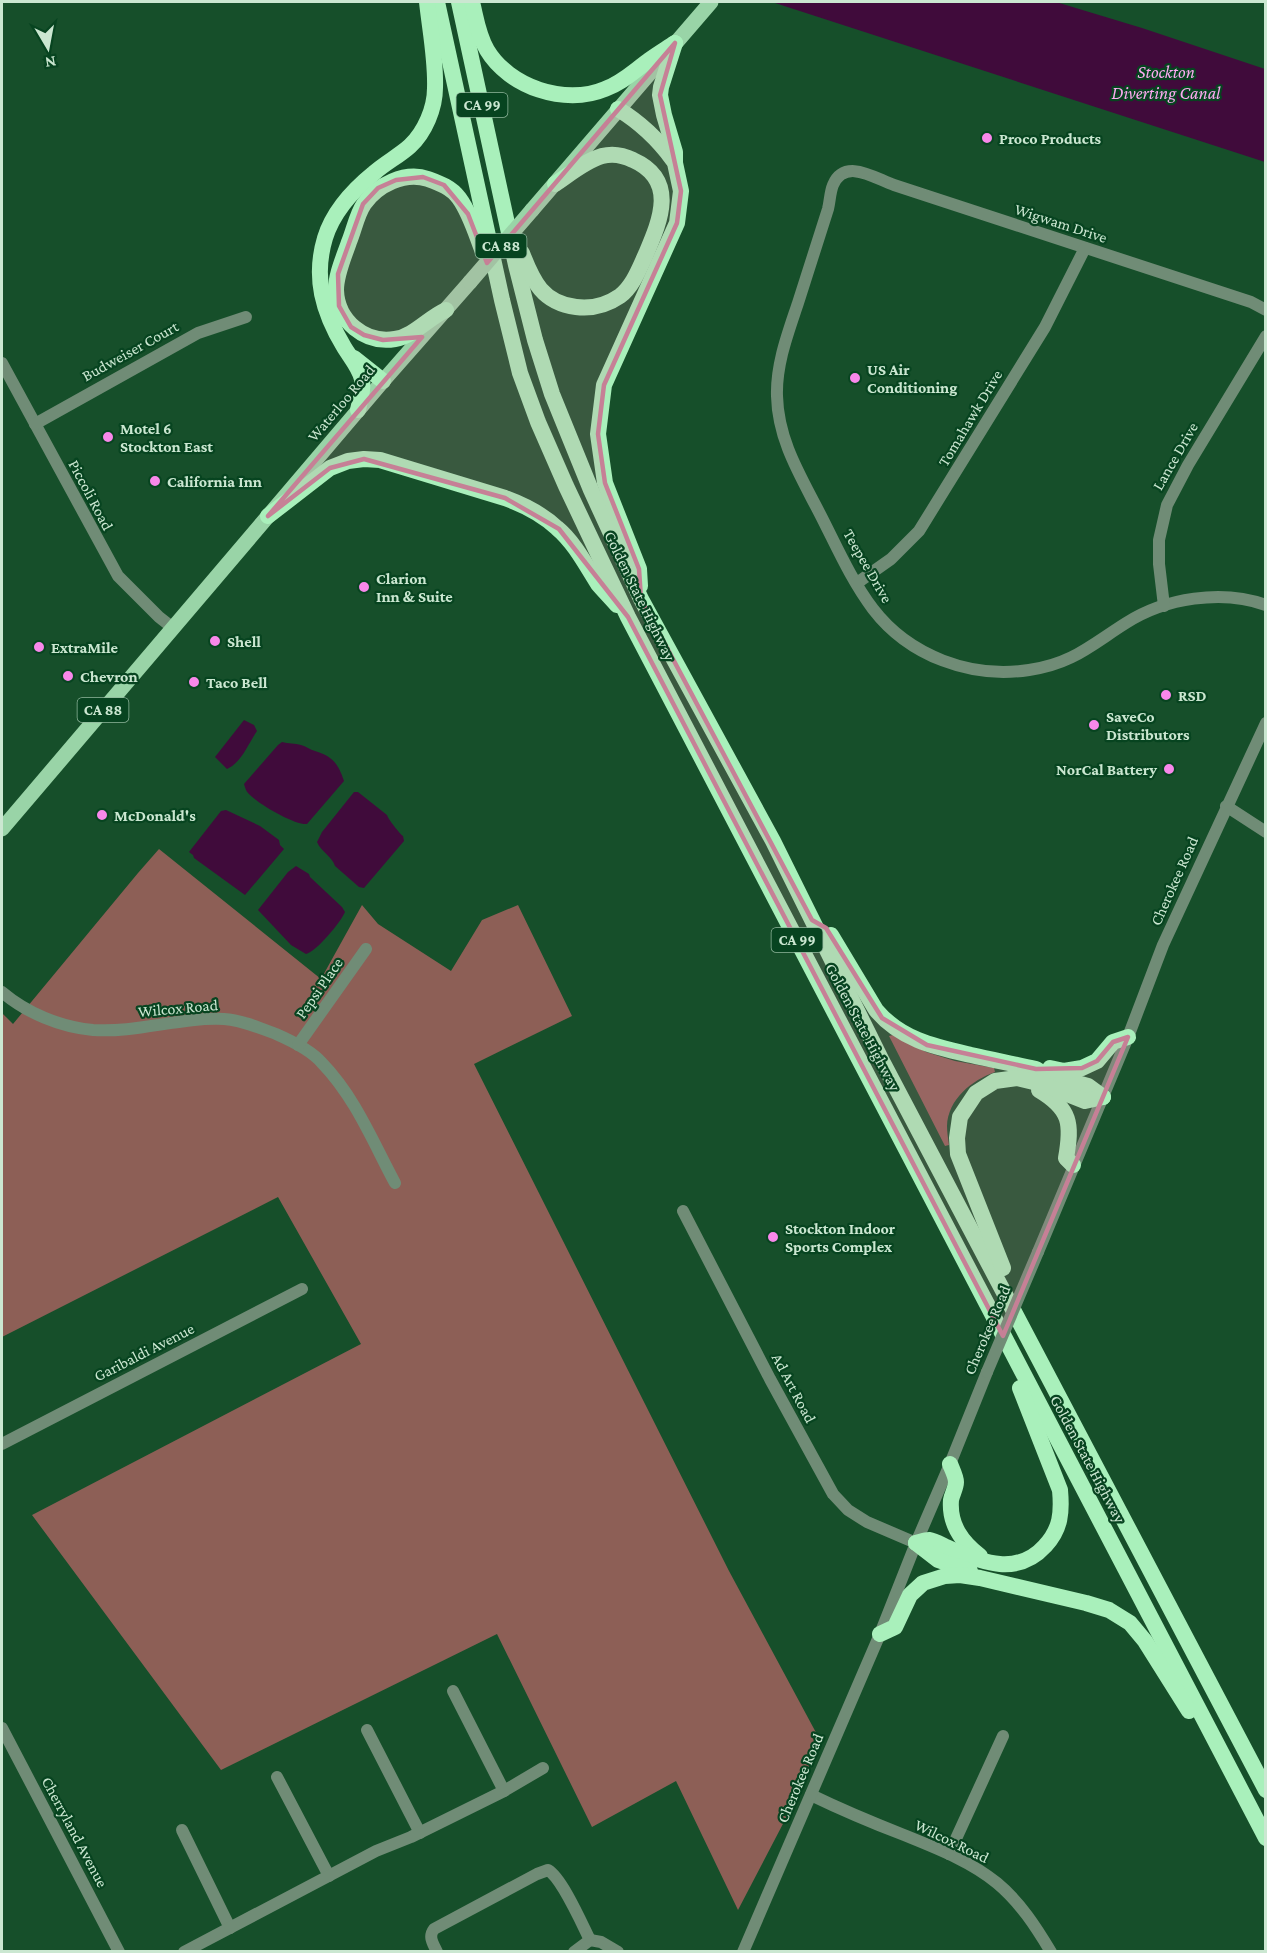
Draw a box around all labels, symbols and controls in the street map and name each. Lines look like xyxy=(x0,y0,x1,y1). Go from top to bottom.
north arrow xyxy=(18,18,78,78)
text: N xyxy=(44,53,57,72)
water label: Stockton Diverting Canal xyxy=(1111,62,1221,103)
road number: CA 99 xyxy=(456,93,508,117)
place label: Proco Products xyxy=(999,130,1101,147)
marker: Proco Products xyxy=(980,131,994,145)
street label: Wigwam Drive xyxy=(1012,200,1109,247)
road number: CA 88 xyxy=(476,234,526,258)
street label: Budweiser Court xyxy=(79,317,182,384)
street label: Waterloo Road xyxy=(304,361,378,445)
place label: US Air Conditioning xyxy=(867,361,957,396)
street label: Tomahawk Drive xyxy=(935,367,1005,469)
marker: US Air Conditioning xyxy=(848,371,862,385)
street label: Lance Drive xyxy=(1149,419,1201,493)
place label: Motel 6 Stockton East xyxy=(120,420,213,455)
marker: Motel 6 Stockton East xyxy=(101,430,115,444)
street label: Piccoli Road xyxy=(65,457,117,534)
place label: California Inn xyxy=(167,473,262,490)
marker: California Inn xyxy=(148,474,162,488)
street label: Teepee Drive xyxy=(839,526,896,606)
street label: Golden State Highway xyxy=(600,528,679,665)
place label: Clarion Inn & Suite xyxy=(376,570,453,605)
marker: Clarion Inn & Suite xyxy=(357,580,371,594)
place label: Shell xyxy=(227,633,261,650)
marker: Shell xyxy=(208,634,222,648)
place label: ExtraMile xyxy=(51,639,119,656)
marker: ExtraMile xyxy=(32,640,46,654)
place label: Chevron xyxy=(80,668,138,685)
marker: Chevron xyxy=(61,669,75,683)
place label: Taco Bell xyxy=(206,674,268,691)
marker: Taco Bell xyxy=(187,675,201,689)
place label: RSD xyxy=(1178,687,1207,704)
marker: RSD xyxy=(1159,688,1173,702)
road number: CA 88 xyxy=(78,698,128,722)
place label: SaveCo Distributors xyxy=(1106,708,1190,743)
marker: SaveCo Distributors xyxy=(1087,718,1101,732)
place label: NorCal Battery xyxy=(1056,761,1157,778)
marker: NorCal Battery xyxy=(1162,762,1176,776)
place label: McDonald's xyxy=(114,807,196,824)
marker: McDonald's xyxy=(95,808,109,822)
street label: Cherokee Road xyxy=(1147,833,1201,928)
road number: CA 99 xyxy=(772,928,822,952)
street label: Pepsi Place xyxy=(292,955,347,1022)
street label: Golden State Highway xyxy=(821,960,904,1095)
street label: Wilcox Road xyxy=(137,996,219,1020)
place label: Stockton Indoor Sports Complex xyxy=(785,1220,896,1255)
marker: Stockton Indoor Sports Complex xyxy=(766,1230,780,1244)
street label: Cherokee Road xyxy=(961,1282,1014,1377)
street label: Garibaldi Avenue xyxy=(91,1319,197,1385)
street label: Ad Art Road xyxy=(769,1350,820,1426)
street label: Golden State Highway xyxy=(1046,1392,1129,1527)
street label: Cherokee Road xyxy=(774,1730,827,1825)
street label: Cherryland Avenue xyxy=(38,1774,111,1891)
street label: Wilcox Road xyxy=(912,1816,992,1866)

